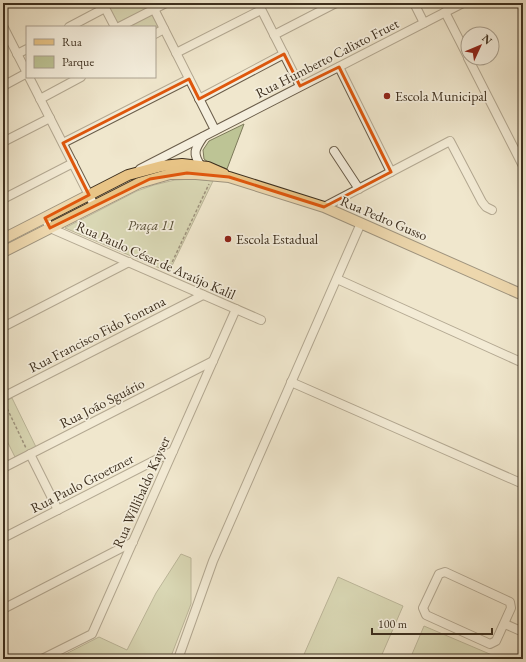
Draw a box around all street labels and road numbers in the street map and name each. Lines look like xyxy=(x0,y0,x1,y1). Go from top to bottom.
street label: Rua Humberto Calixto Fruet xyxy=(252,14,402,102)
street label: Rua Pedro Gusso xyxy=(338,192,430,245)
street label: Rua Paulo César de Araújo Kalil xyxy=(73,217,239,304)
street label: Rua Francisco Fido Fontana xyxy=(26,292,169,376)
street label: Rua João Sguário xyxy=(56,374,148,432)
street label: Rua Willibaldo Kayser xyxy=(108,433,174,551)
street label: Rua Paulo Groetzner xyxy=(27,449,137,517)

